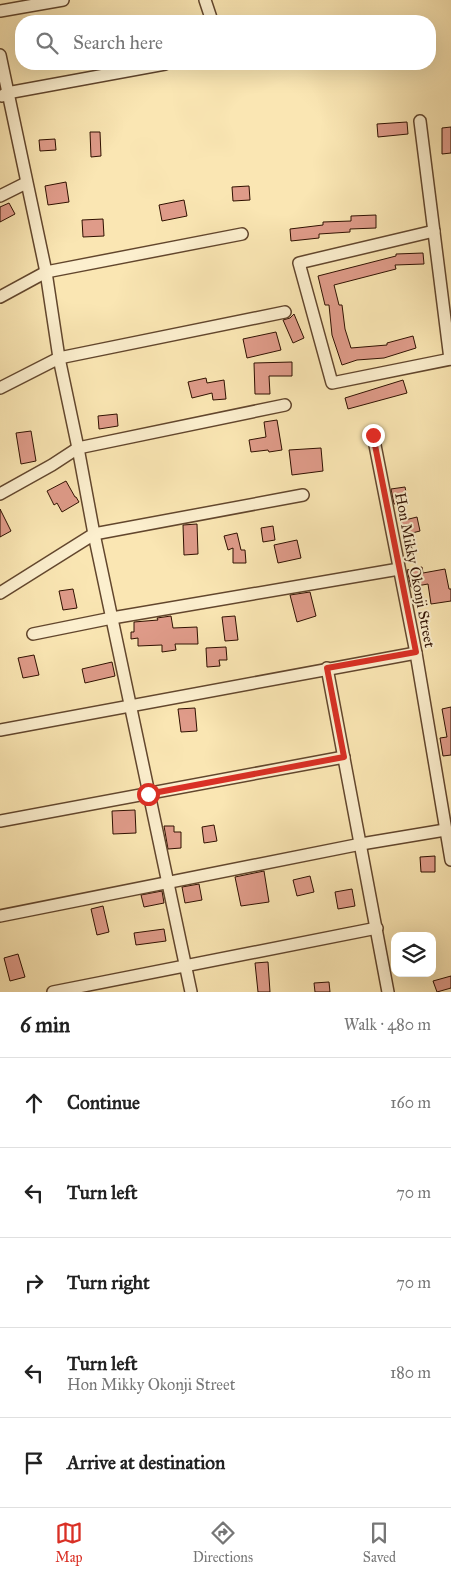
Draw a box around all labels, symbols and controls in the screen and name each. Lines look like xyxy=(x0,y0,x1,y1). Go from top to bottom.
search box xyxy=(15,15,436,70)
icon: search xyxy=(33,29,61,57)
text: Search here xyxy=(73,31,163,54)
route end xyxy=(362,424,385,447)
street label: Hon Mikky Okonji Street xyxy=(391,491,439,650)
route start xyxy=(137,783,160,806)
map controls xyxy=(391,932,436,977)
button: layers xyxy=(391,932,436,977)
text: 6 min xyxy=(20,1012,70,1038)
text: Walk · 480 m xyxy=(344,1015,431,1034)
icon: ahead xyxy=(20,1089,48,1117)
text: Continue xyxy=(67,1091,140,1114)
text: 160 m xyxy=(390,1093,431,1112)
icon: left xyxy=(20,1179,48,1207)
text: Turn left xyxy=(67,1181,137,1204)
text: 70 m xyxy=(396,1183,431,1202)
icon: right xyxy=(20,1269,48,1297)
text: Turn right xyxy=(67,1271,150,1294)
text: 70 m xyxy=(396,1273,431,1292)
text: Turn left xyxy=(67,1352,137,1375)
icon: left xyxy=(20,1359,48,1387)
text: 180 m xyxy=(390,1363,431,1382)
text: Hon Mikky Okonji Street xyxy=(67,1375,235,1394)
icon: arrive xyxy=(20,1449,48,1477)
text: Arrive at destination xyxy=(67,1451,225,1474)
tab: Map xyxy=(55,1519,83,1566)
tab: Directions xyxy=(193,1519,253,1566)
tab: Saved xyxy=(363,1519,396,1566)

